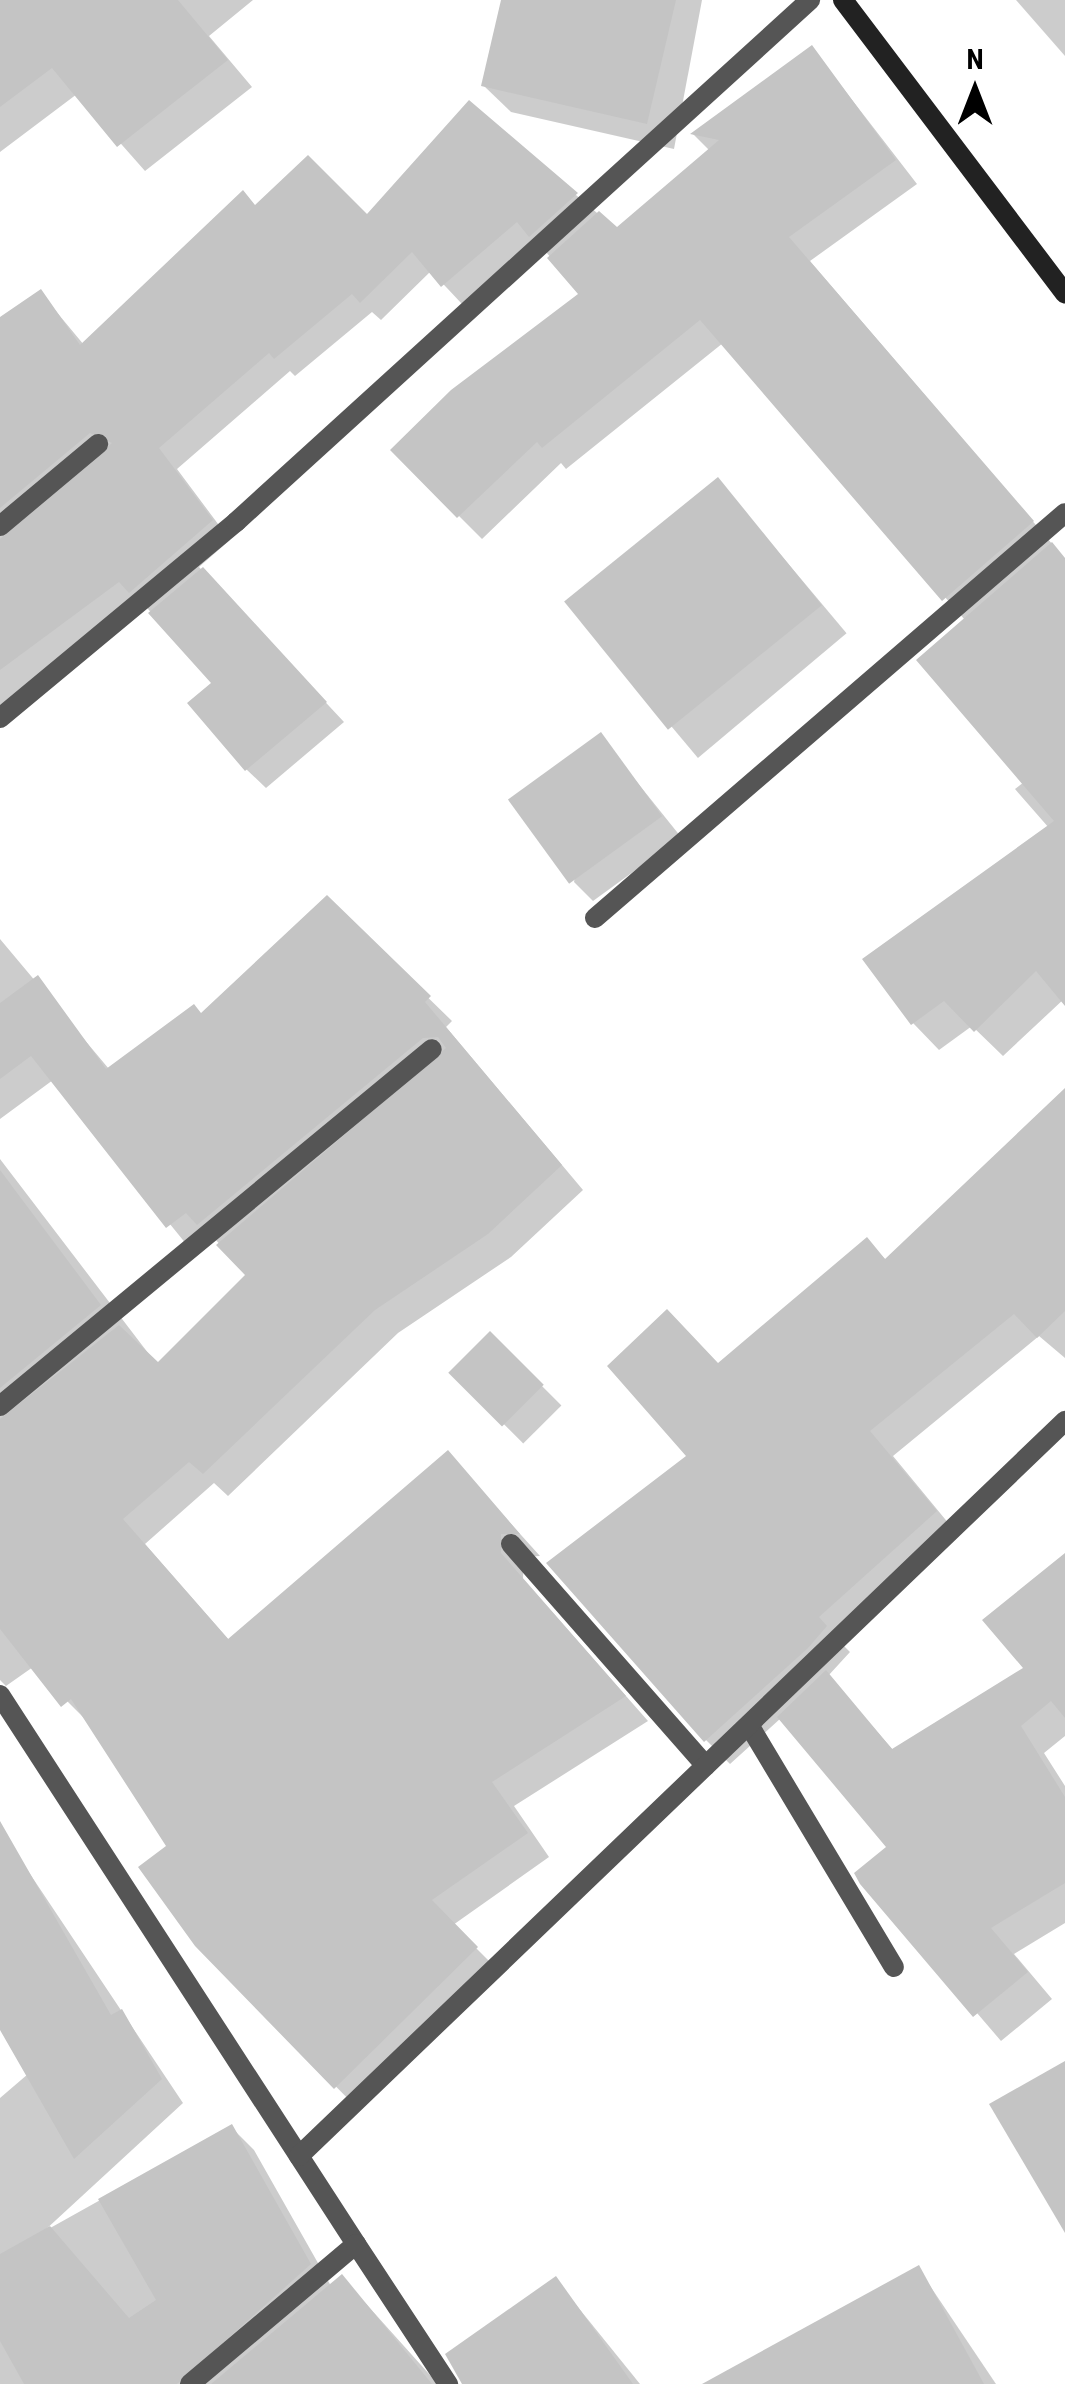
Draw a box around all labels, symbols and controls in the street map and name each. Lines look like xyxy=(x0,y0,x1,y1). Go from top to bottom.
north arrow xyxy=(925,40,1025,140)
text: N xyxy=(966,43,984,76)

